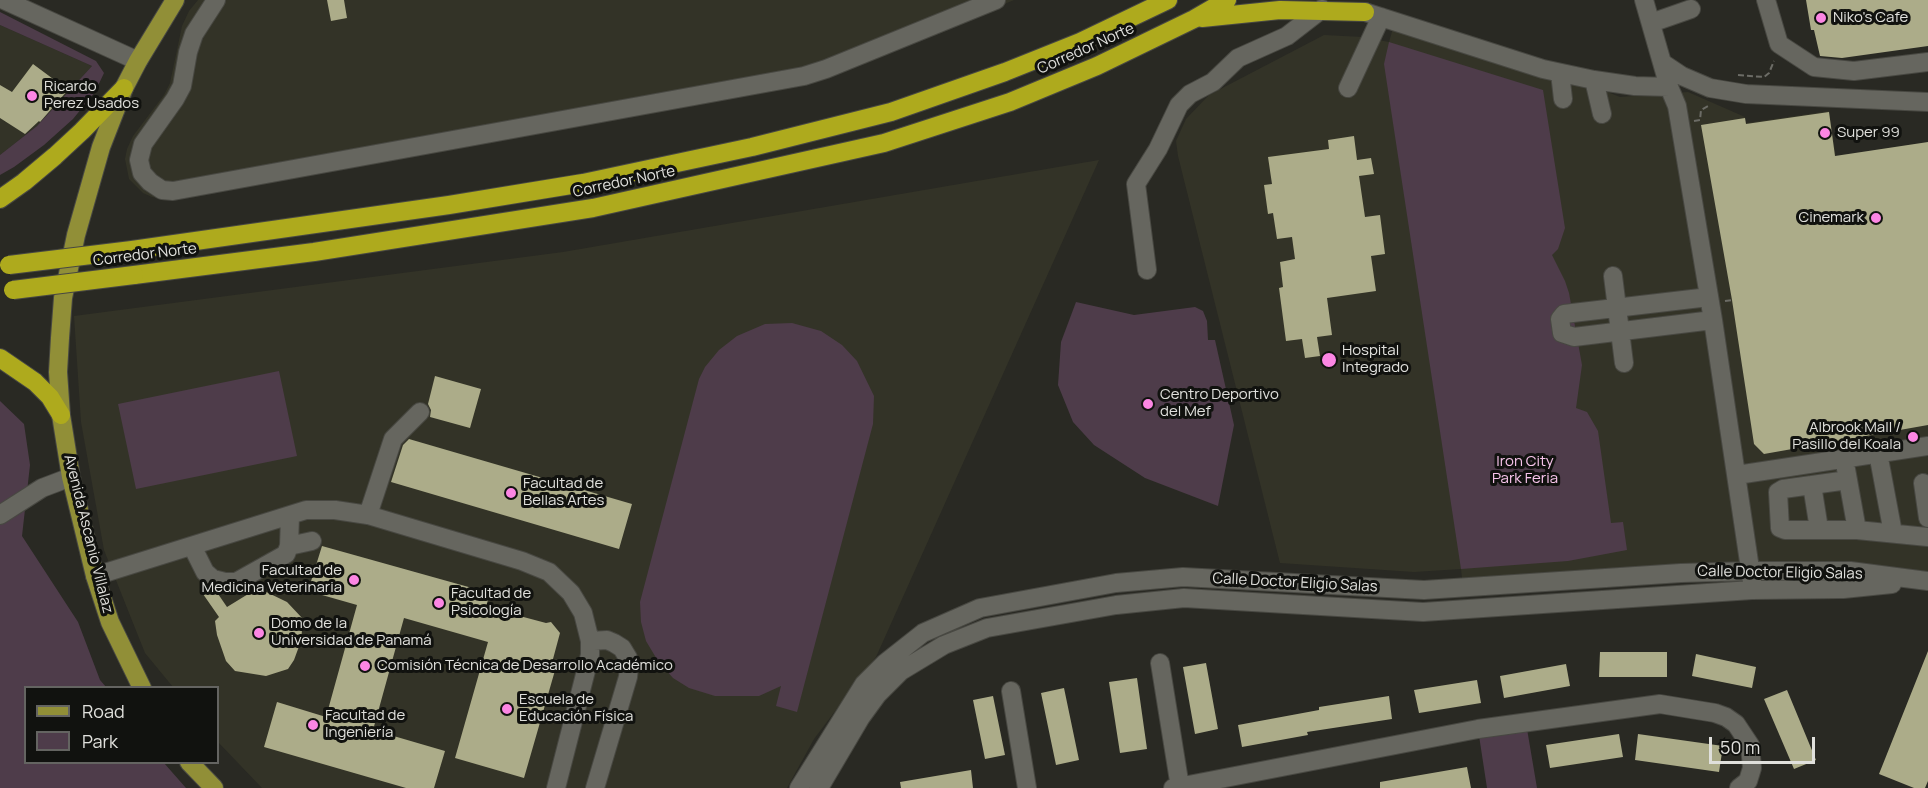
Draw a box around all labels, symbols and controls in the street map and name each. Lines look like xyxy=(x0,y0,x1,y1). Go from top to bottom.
place label: Niko's Cafe xyxy=(1833,9,1908,27)
marker: Niko's Cafe xyxy=(1814,11,1828,25)
street label: Corredor Norte xyxy=(1035,20,1137,78)
place label: Ricardo Perez Usados xyxy=(44,78,139,113)
marker: Ricardo Perez Usados xyxy=(25,89,39,103)
place label: Super 99 xyxy=(1837,124,1900,142)
marker: Super 99 xyxy=(1818,126,1832,140)
street label: Corredor Norte xyxy=(571,162,677,202)
place label: Cinemark xyxy=(1798,209,1864,227)
marker: Cinemark xyxy=(1869,211,1883,225)
street label: Corredor Norte xyxy=(92,240,198,270)
place label: Hospital Integrado xyxy=(1342,342,1409,377)
marker: Hospital Integrado xyxy=(1320,351,1338,369)
place label: Centro Deportivo del Mef xyxy=(1160,386,1279,421)
marker: Centro Deportivo del Mef xyxy=(1141,397,1155,411)
place label: Albrook Mall / Pasillo del Koala xyxy=(1792,419,1901,454)
marker: Albrook Mall / Pasillo del Koala xyxy=(1906,430,1920,444)
street label: Avenida Ascanio Villalaz xyxy=(60,453,116,615)
park label: Iron City Park Feria xyxy=(1492,453,1558,488)
place label: Facultad de Bellas Artes xyxy=(523,475,604,510)
marker: Facultad de Bellas Artes xyxy=(504,486,518,500)
place label: Facultad de Medicina Veterinaria xyxy=(202,562,342,597)
street label: Calle Doctor Eligio Salas xyxy=(1697,563,1863,583)
street label: Calle Doctor Eligio Salas xyxy=(1212,570,1378,596)
marker: Facultad de Medicina Veterinaria xyxy=(347,573,361,587)
place label: Facultad de Psicología xyxy=(451,585,531,620)
marker: Facultad de Psicología xyxy=(432,596,446,610)
place label: Domo de la Universidad de Panamá xyxy=(271,615,432,650)
marker: Domo de la Universidad de Panamá xyxy=(252,626,266,640)
place label: Comisión Técnica de Desarrollo Académico xyxy=(377,657,673,675)
marker: Comisión Técnica de Desarrollo Académico xyxy=(358,659,372,673)
legend xyxy=(24,686,219,764)
place label: Escuela de Educación Física xyxy=(519,691,633,726)
text: Road xyxy=(82,699,125,723)
marker: Escuela de Educación Física xyxy=(500,702,514,716)
place label: Facultad de Ingeniería xyxy=(325,707,405,742)
marker: Facultad de Ingeniería xyxy=(306,718,320,732)
scale bar xyxy=(1712,725,1818,763)
text: Park xyxy=(82,729,118,753)
text: 50 m xyxy=(1720,735,1760,759)

